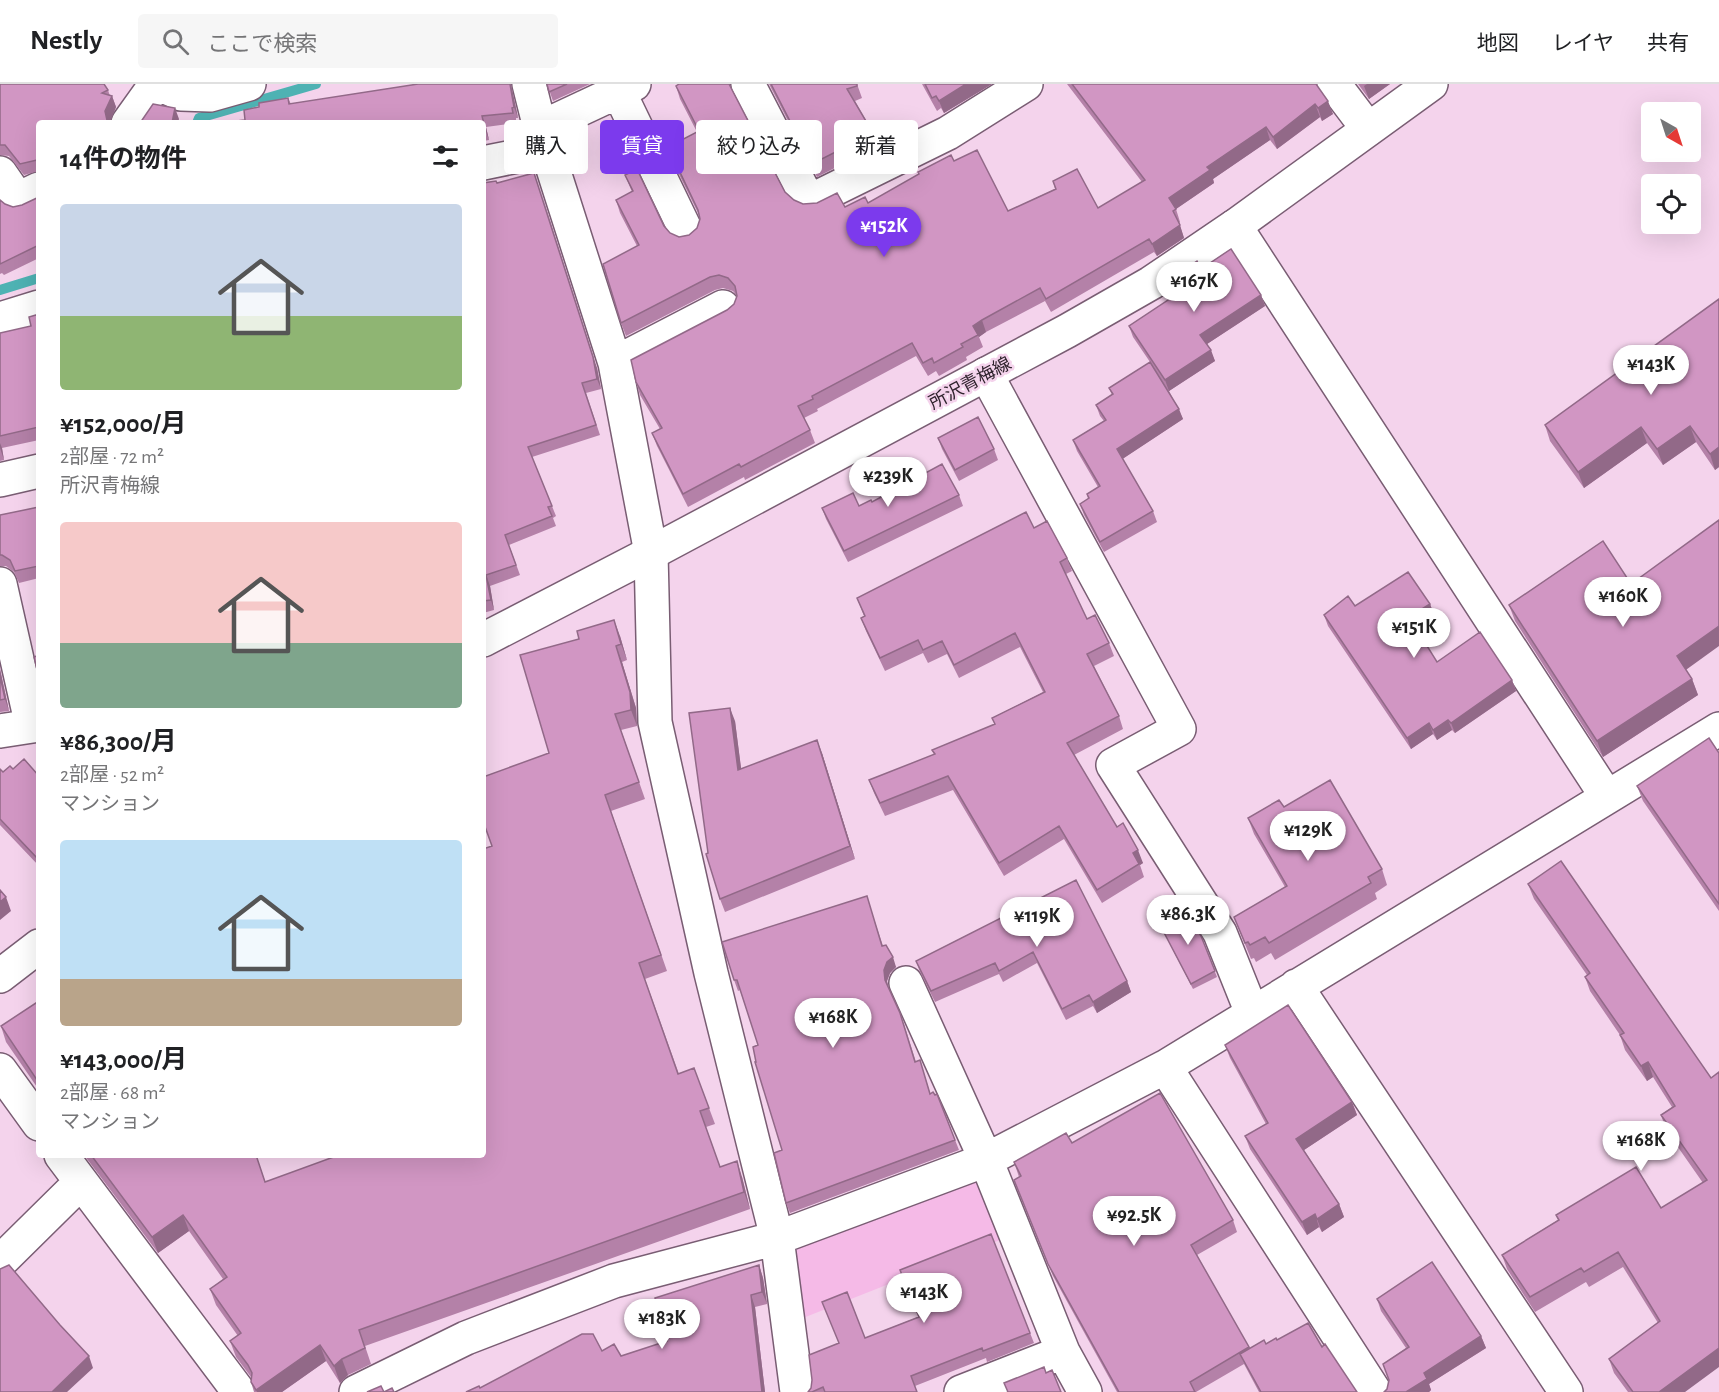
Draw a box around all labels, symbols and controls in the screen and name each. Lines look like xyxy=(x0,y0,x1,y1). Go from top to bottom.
search box xyxy=(138,14,558,68)
icon: search xyxy=(159,25,192,58)
text: Nestly xyxy=(30,27,102,55)
text: ここで検索 xyxy=(207,33,317,55)
text: 地図 xyxy=(1477,33,1519,54)
text: レイヤ xyxy=(1552,33,1614,54)
text: 共有 xyxy=(1647,33,1689,54)
north arrow xyxy=(1641,102,1701,162)
map controls xyxy=(1641,102,1701,234)
chip: 購入 xyxy=(504,120,588,174)
chip: 賃貸 xyxy=(600,120,684,174)
chip: 絞り込み xyxy=(696,120,822,174)
chip: 新着 xyxy=(834,120,918,174)
icon: filters xyxy=(429,140,462,173)
text: 14件の物件 xyxy=(60,146,186,172)
button: locate xyxy=(1641,174,1701,234)
pin: ¥152K xyxy=(842,207,926,258)
text: ¥152K xyxy=(860,216,908,236)
icon: home xyxy=(207,243,315,351)
pin: ¥167K xyxy=(1152,262,1236,313)
text: ¥167K xyxy=(1170,271,1218,291)
pin: ¥143K xyxy=(1609,345,1693,396)
street label: 所沢青梅線 xyxy=(926,353,1014,413)
text: ¥143K xyxy=(1627,354,1675,374)
text: ¥152,000/月 xyxy=(60,411,187,437)
text: 2部屋 · 72 m² xyxy=(60,447,164,467)
pin: ¥239K xyxy=(846,457,930,508)
text: ¥239K xyxy=(863,466,913,486)
text: 所沢青梅線 xyxy=(60,476,160,496)
icon: home xyxy=(207,561,315,669)
pin: ¥160K xyxy=(1581,577,1665,628)
text: ¥160K xyxy=(1598,586,1648,606)
pin: ¥151K xyxy=(1372,608,1456,659)
text: ¥151K xyxy=(1391,617,1437,637)
text: ¥86,300/月 xyxy=(60,729,177,755)
text: 2部屋 · 52 m² xyxy=(60,765,164,785)
text: マンション xyxy=(60,794,160,814)
pin: ¥129K xyxy=(1266,811,1350,862)
text: ¥129K xyxy=(1284,820,1332,840)
icon: home xyxy=(207,879,315,987)
pin: ¥86.3K xyxy=(1139,895,1237,946)
pin: ¥119K xyxy=(995,897,1079,948)
text: ¥86.3K xyxy=(1161,904,1215,924)
text: ¥119K xyxy=(1014,906,1060,926)
pin: ¥168K xyxy=(791,998,875,1049)
text: ¥168K xyxy=(809,1007,857,1027)
text: ¥143,000/月 xyxy=(60,1047,187,1073)
text: 2部屋 · 68 m² xyxy=(60,1083,165,1103)
text: マンション xyxy=(60,1112,160,1132)
pin: ¥168K xyxy=(1599,1121,1683,1172)
text: ¥168K xyxy=(1617,1130,1665,1150)
pin: ¥92.5K xyxy=(1085,1196,1183,1247)
text: ¥92.5K xyxy=(1107,1205,1161,1225)
pin: ¥143K xyxy=(882,1273,966,1324)
text: ¥143K xyxy=(900,1282,948,1302)
pin: ¥183K xyxy=(620,1299,704,1350)
text: ¥183K xyxy=(638,1308,686,1328)

